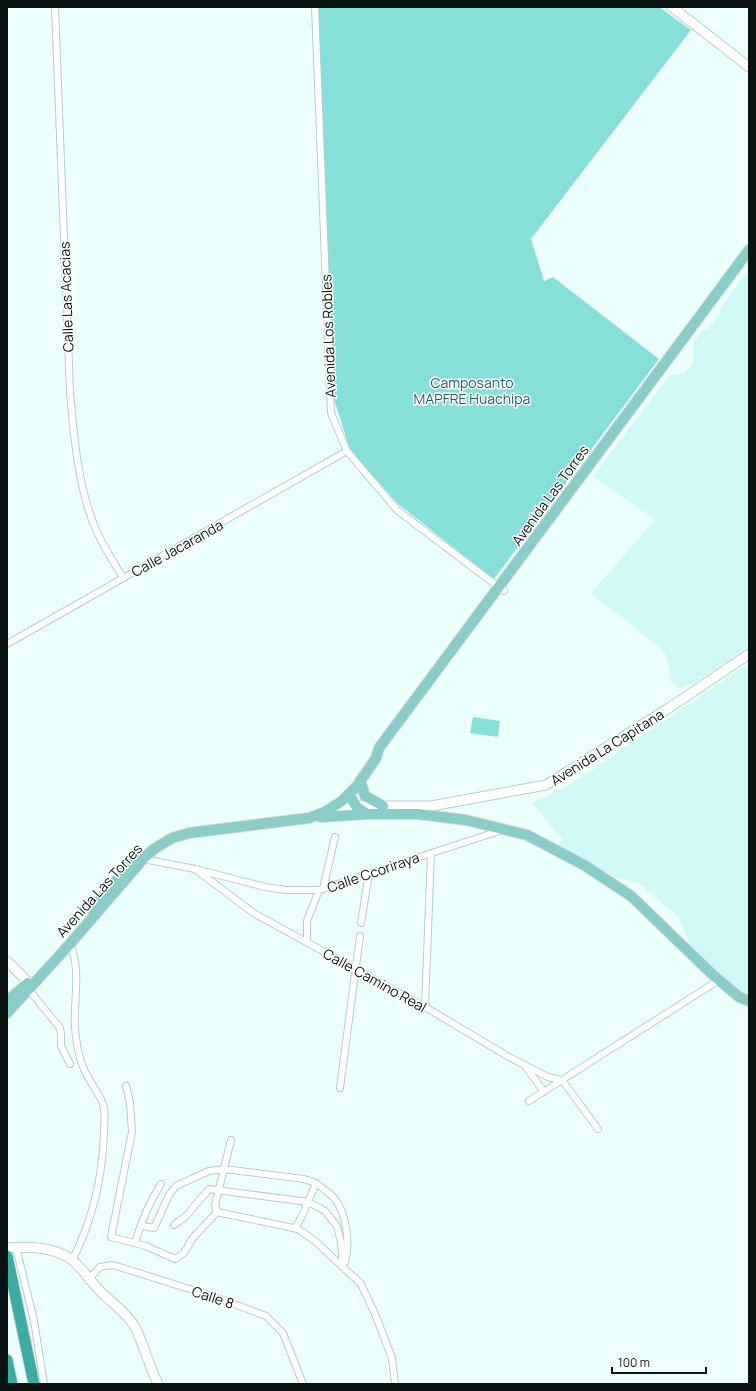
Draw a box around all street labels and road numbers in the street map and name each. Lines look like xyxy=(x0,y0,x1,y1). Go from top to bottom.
street label: Calle Las Acacias xyxy=(55,241,77,353)
street label: Avenida Los Robles xyxy=(316,274,340,398)
street label: Avenida Las Torres xyxy=(507,441,593,549)
street label: Calle Jacaranda xyxy=(128,515,226,581)
street label: Avenida La Capitana xyxy=(547,704,667,790)
street label: Avenida Las Torres xyxy=(52,839,146,941)
street label: Calle Ccoriraya xyxy=(324,847,422,897)
street label: Calle Camino Real xyxy=(320,944,430,1016)
street label: Calle 8 xyxy=(189,1281,237,1313)

